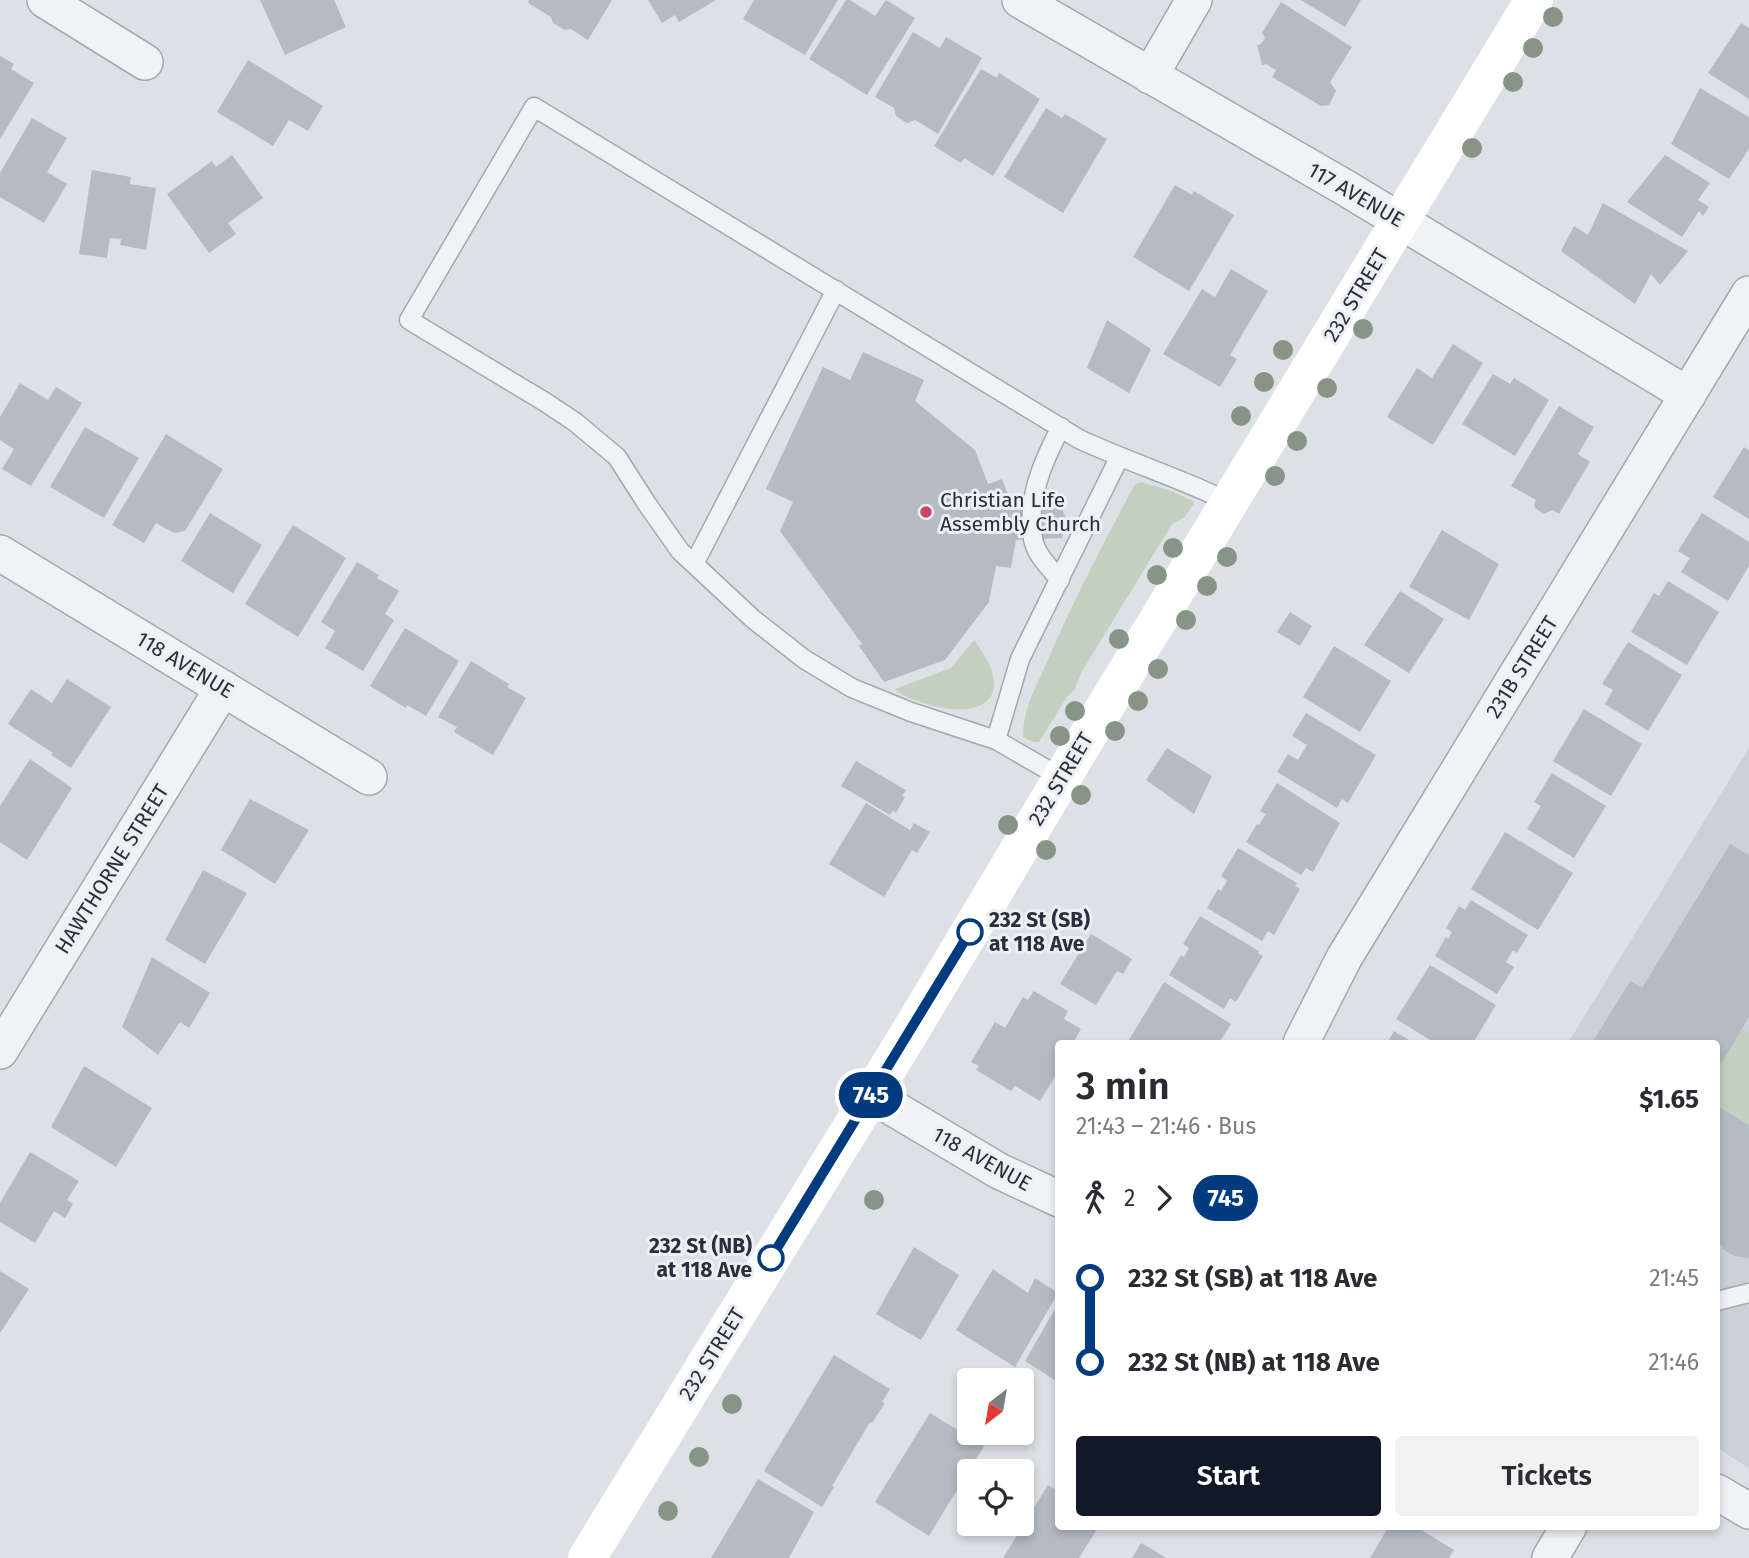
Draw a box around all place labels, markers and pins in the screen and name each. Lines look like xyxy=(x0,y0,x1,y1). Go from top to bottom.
place label: Christian Life Assembly Church xyxy=(940,487,1101,537)
marker: Christian Life Assembly Church xyxy=(918,504,934,520)
place label: 232 St (SB) at 118 Ave xyxy=(989,907,1090,957)
marker: 232 St (SB) at 118 Ave xyxy=(957,919,983,945)
place label: 232 St (NB) at 118 Ave xyxy=(649,1233,752,1283)
marker: 232 St (NB) at 118 Ave xyxy=(758,1245,784,1271)

